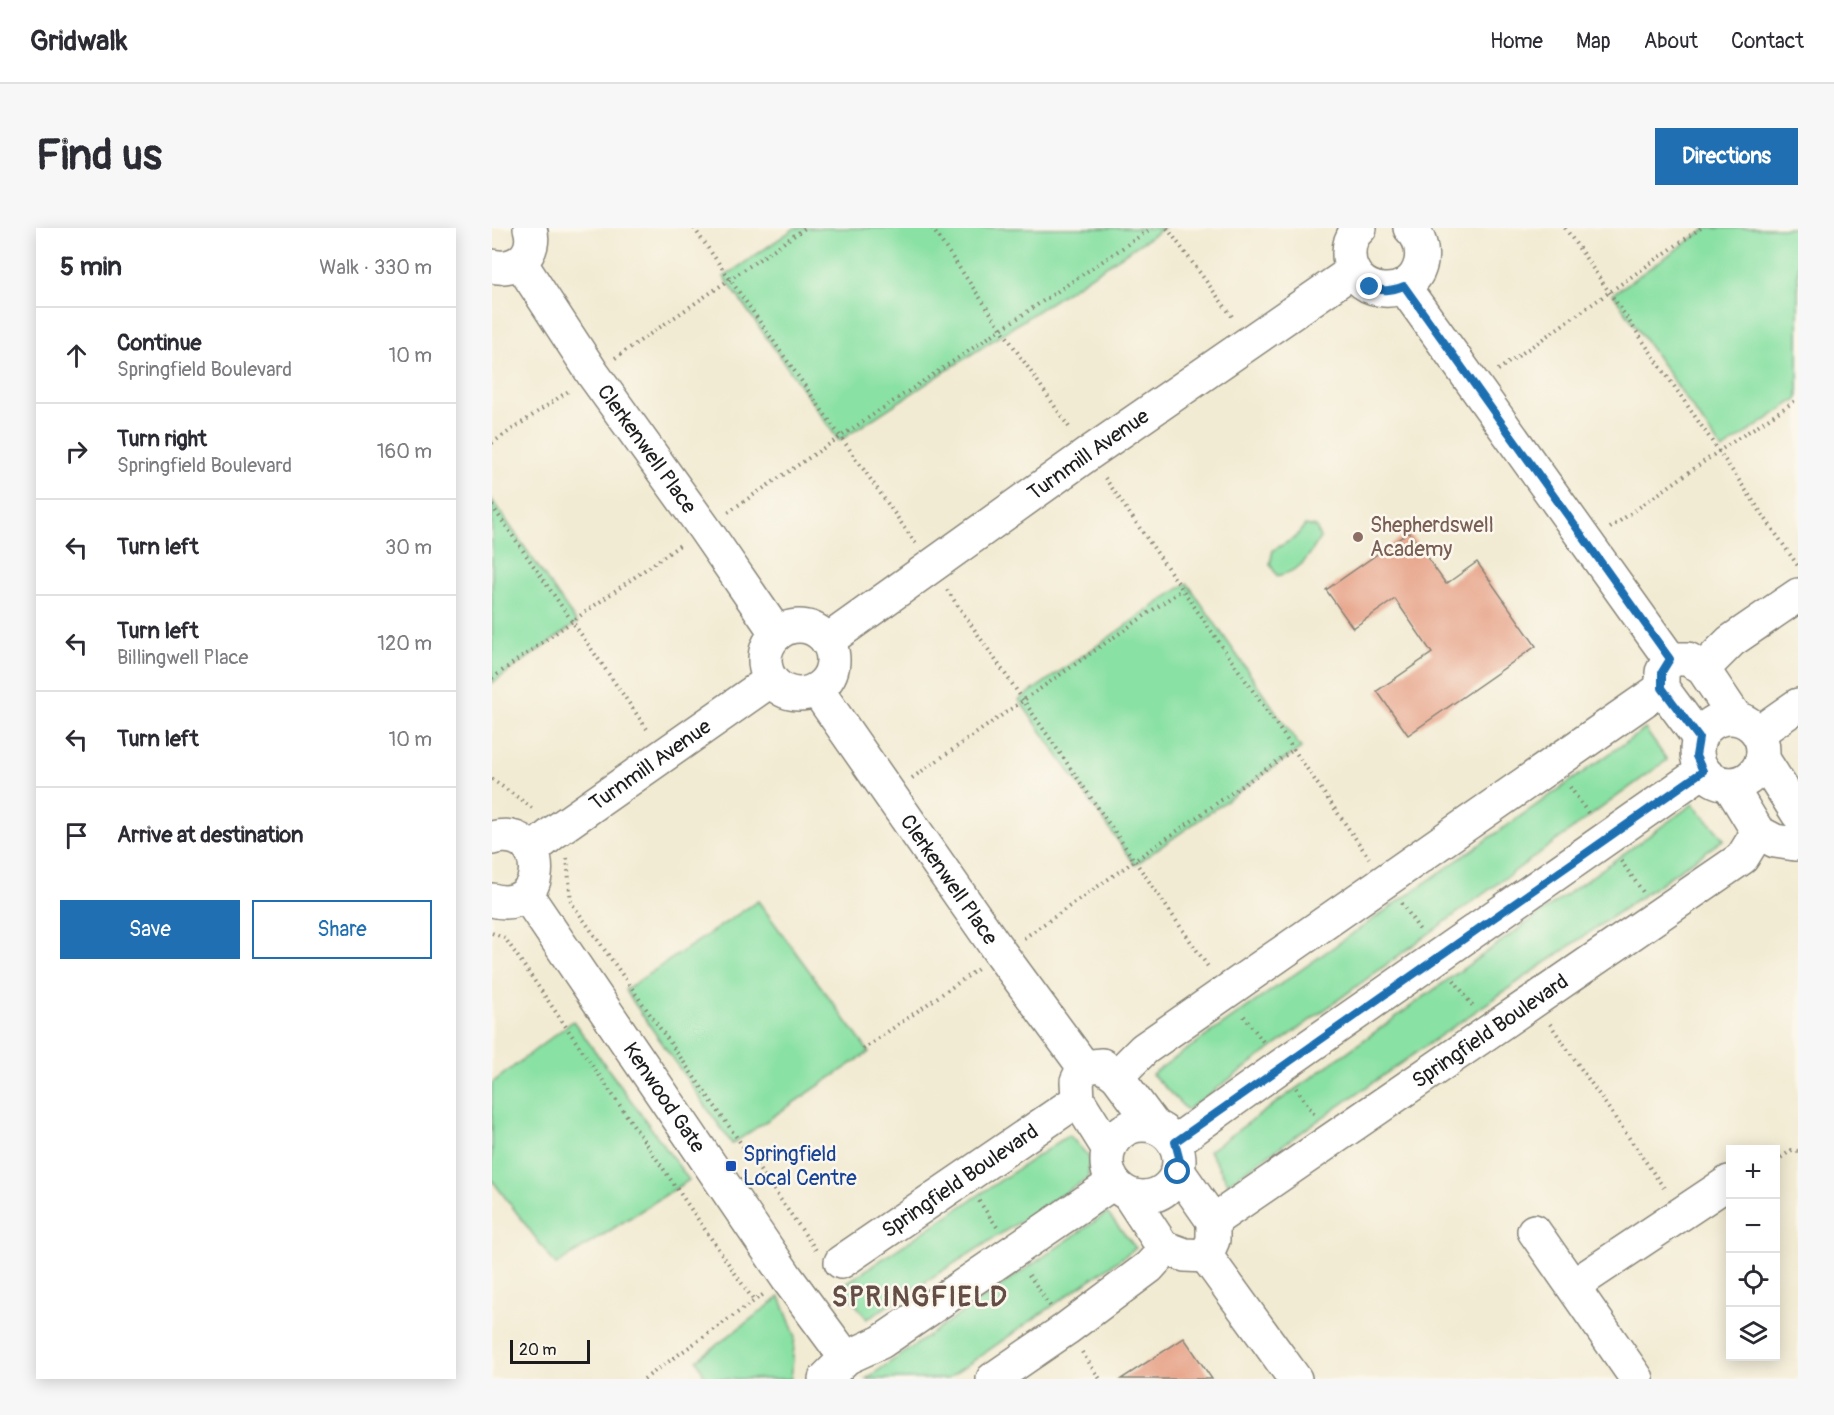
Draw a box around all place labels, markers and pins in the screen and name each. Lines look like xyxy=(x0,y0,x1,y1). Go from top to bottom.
place label: Shepherdswell Academy xyxy=(1370,512,1494,563)
marker: Shepherdswell Academy xyxy=(1351,530,1365,544)
place label: Springfield Local Centre xyxy=(743,1141,857,1192)
marker: Springfield Local Centre xyxy=(724,1159,738,1173)

